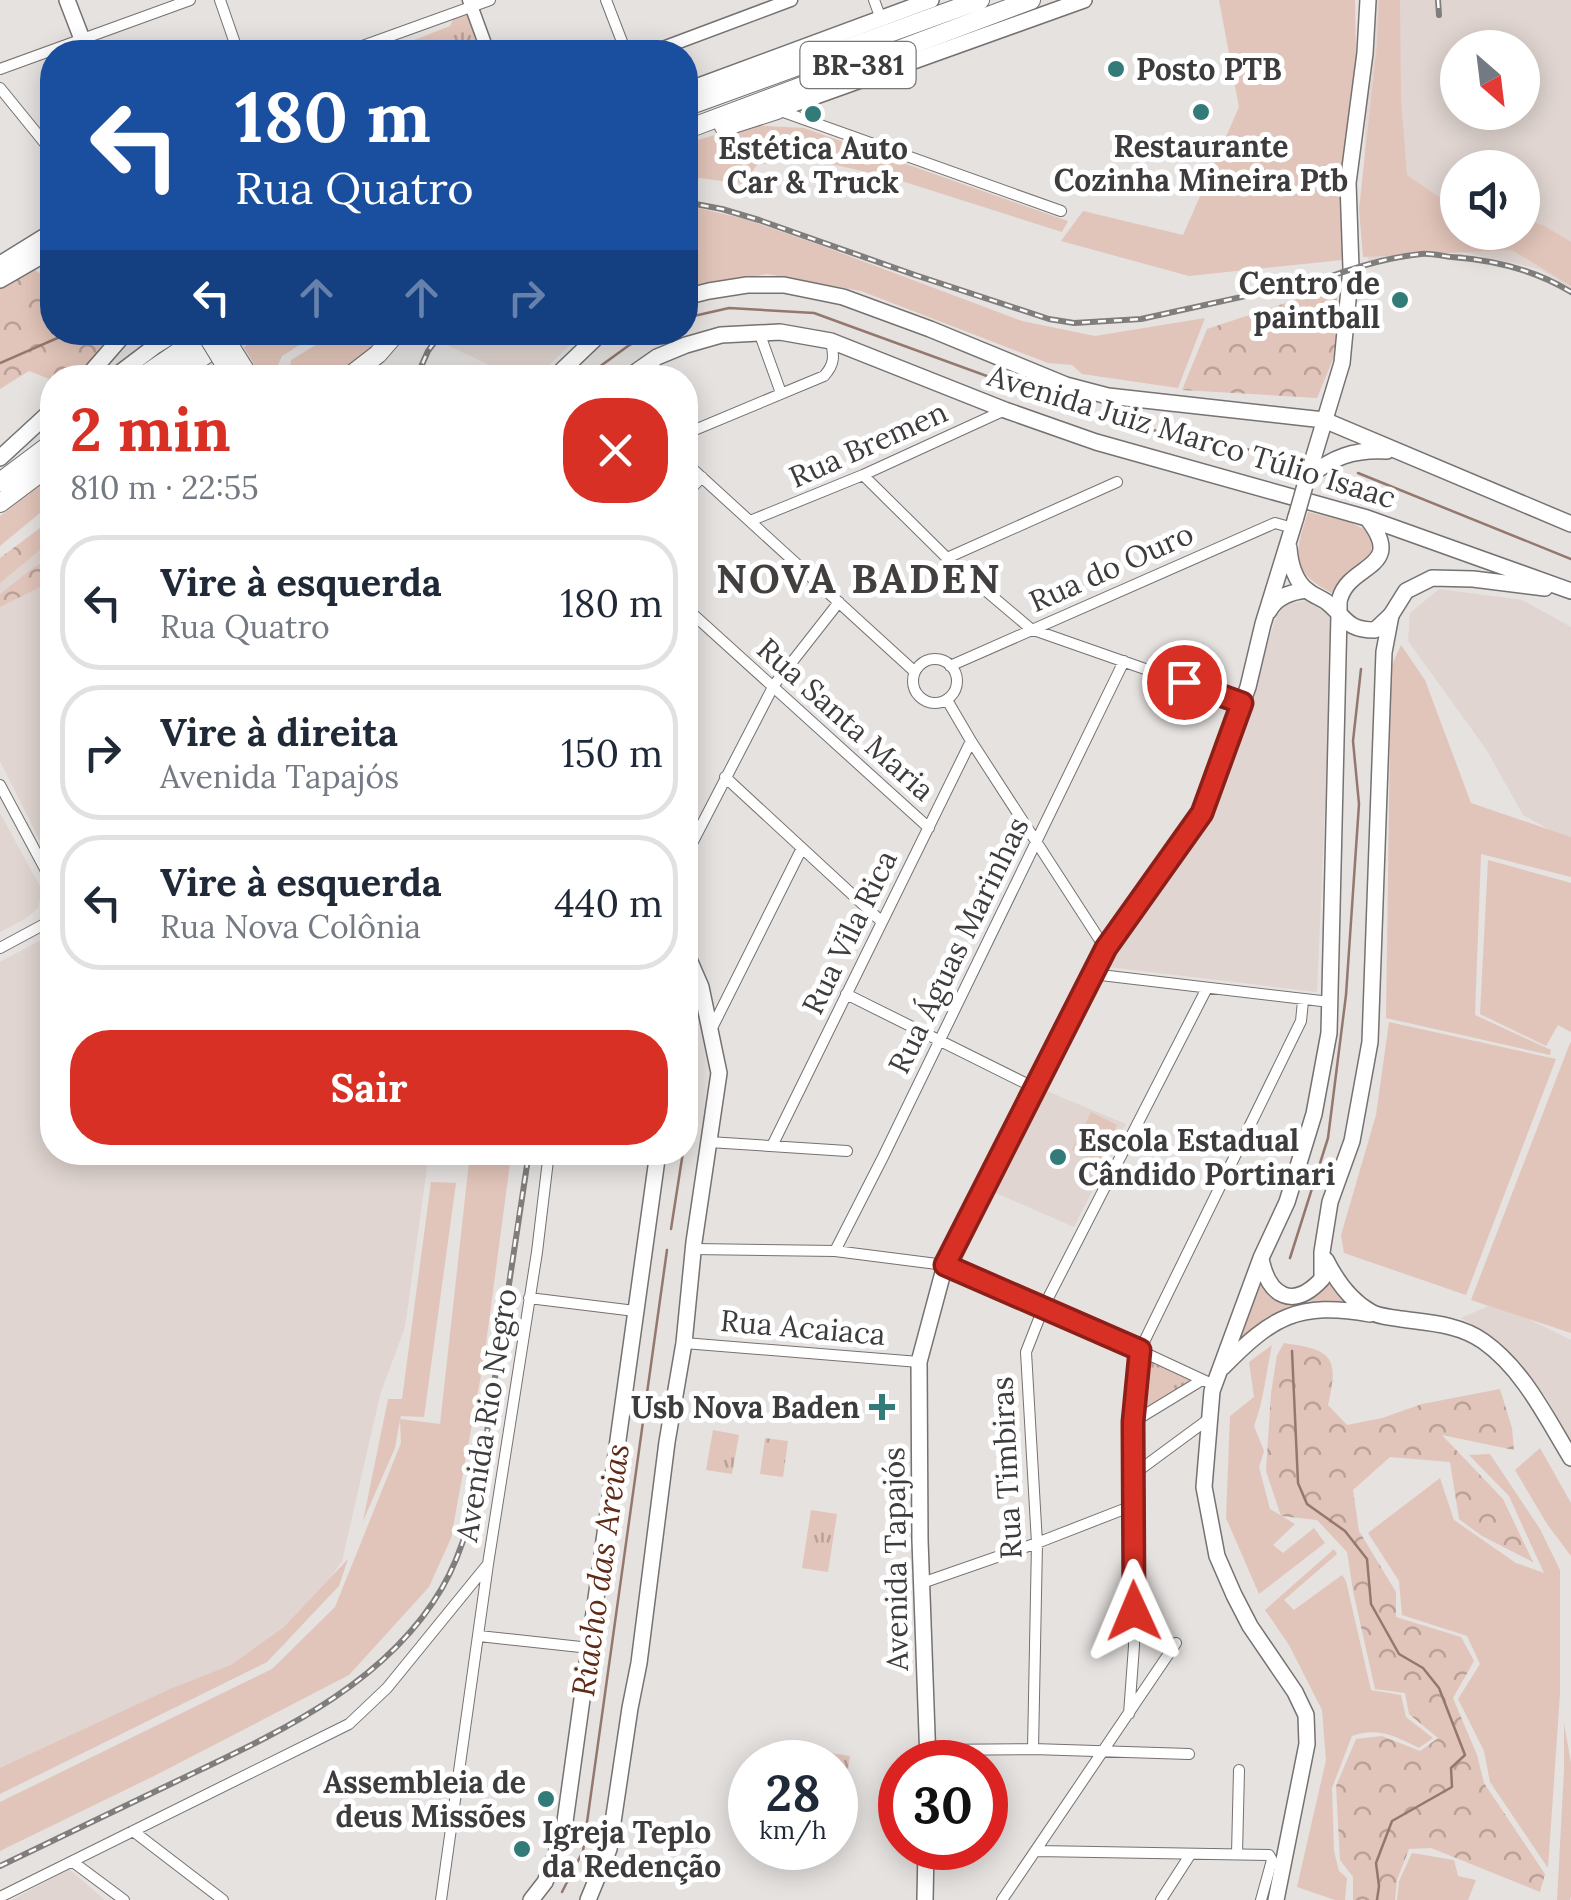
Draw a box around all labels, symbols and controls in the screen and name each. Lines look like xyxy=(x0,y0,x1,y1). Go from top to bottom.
north arrow xyxy=(1440,30,1540,130)
map controls xyxy=(1440,30,1540,250)
road number: BR-381 xyxy=(800,42,916,88)
place label: Posto PTB xyxy=(1136,50,1282,88)
marker: Posto PTB xyxy=(1105,58,1127,80)
text: 180 m xyxy=(235,72,431,161)
icon: left xyxy=(70,80,200,210)
marker: Restaurante Cozinha Mineira Ptb xyxy=(1190,101,1212,123)
marker: Estética Auto Car & Truck xyxy=(802,103,824,125)
place label: Restaurante Cozinha Mineira Ptb xyxy=(1054,127,1348,199)
place label: Estética Auto Car & Truck xyxy=(718,129,908,201)
button: sound xyxy=(1440,150,1540,250)
text: Rua Quatro xyxy=(235,159,474,216)
place label: Centro de paintball xyxy=(1239,264,1380,336)
icon: left xyxy=(184,270,239,325)
icon: ahead xyxy=(289,270,344,325)
icon: ahead xyxy=(394,270,449,325)
icon: right xyxy=(499,270,554,325)
marker: Centro de paintball xyxy=(1389,289,1411,311)
street label: Avenida Juiz Marco Túlio Isaac xyxy=(983,355,1401,516)
text: 2 min xyxy=(70,391,231,467)
street label: Rua Bremen xyxy=(783,392,953,496)
button: close xyxy=(563,398,668,503)
text: 810 m · 22:55 xyxy=(70,467,259,508)
street label: Rua do Ouro xyxy=(1023,514,1199,620)
district label: NOVA BADEN xyxy=(716,553,1002,604)
text: Vire à esquerda xyxy=(160,558,442,606)
icon: left xyxy=(75,575,130,630)
text: 180 m xyxy=(560,579,663,627)
text: Rua Quatro xyxy=(160,606,330,647)
street label: Rua Santa Maria xyxy=(750,629,942,809)
pin xyxy=(1142,640,1227,725)
icon: arrive xyxy=(1157,655,1212,710)
text: Vire à direita xyxy=(160,708,398,756)
icon: right xyxy=(75,725,130,780)
text: 150 m xyxy=(561,729,663,777)
text: Avenida Tapajós xyxy=(160,756,399,797)
street label: Rua Águas Marinhas xyxy=(879,811,1037,1080)
street label: Rua Vila Rica xyxy=(793,844,905,1020)
text: Vire à esquerda xyxy=(160,858,442,906)
icon: left xyxy=(75,875,130,930)
text: 440 m xyxy=(554,879,663,927)
text: Rua Nova Colônia xyxy=(160,906,421,947)
button: Sair xyxy=(70,1030,668,1145)
place label: Escola Estadual Cândido Portinari xyxy=(1078,1121,1335,1193)
marker: Escola Estadual Cândido Portinari xyxy=(1047,1146,1069,1168)
street label: Avenida Rio Negro xyxy=(447,1286,526,1545)
street label: Rua Acaiaca xyxy=(719,1301,887,1353)
street label: Rua Timbiras xyxy=(982,1376,1030,1560)
place label: Usb Nova Baden xyxy=(631,1388,860,1426)
marker: Usb Nova Baden xyxy=(869,1394,895,1420)
water label: Riacho das Areias xyxy=(562,1441,638,1699)
street label: Avenida Tapajós xyxy=(874,1447,917,1672)
position arrow xyxy=(1082,1559,1186,1663)
speed limit sign: 30 xyxy=(878,1740,1008,1870)
text: 28 xyxy=(765,1761,821,1825)
place label: Assembleia de deus Missões xyxy=(323,1763,526,1835)
marker: Assembleia de deus Missões xyxy=(535,1788,557,1810)
place label: Igreja Teplo da Redenção xyxy=(542,1813,721,1885)
text: km/h xyxy=(759,1814,827,1846)
marker: Igreja Teplo da Redenção xyxy=(511,1838,533,1860)

